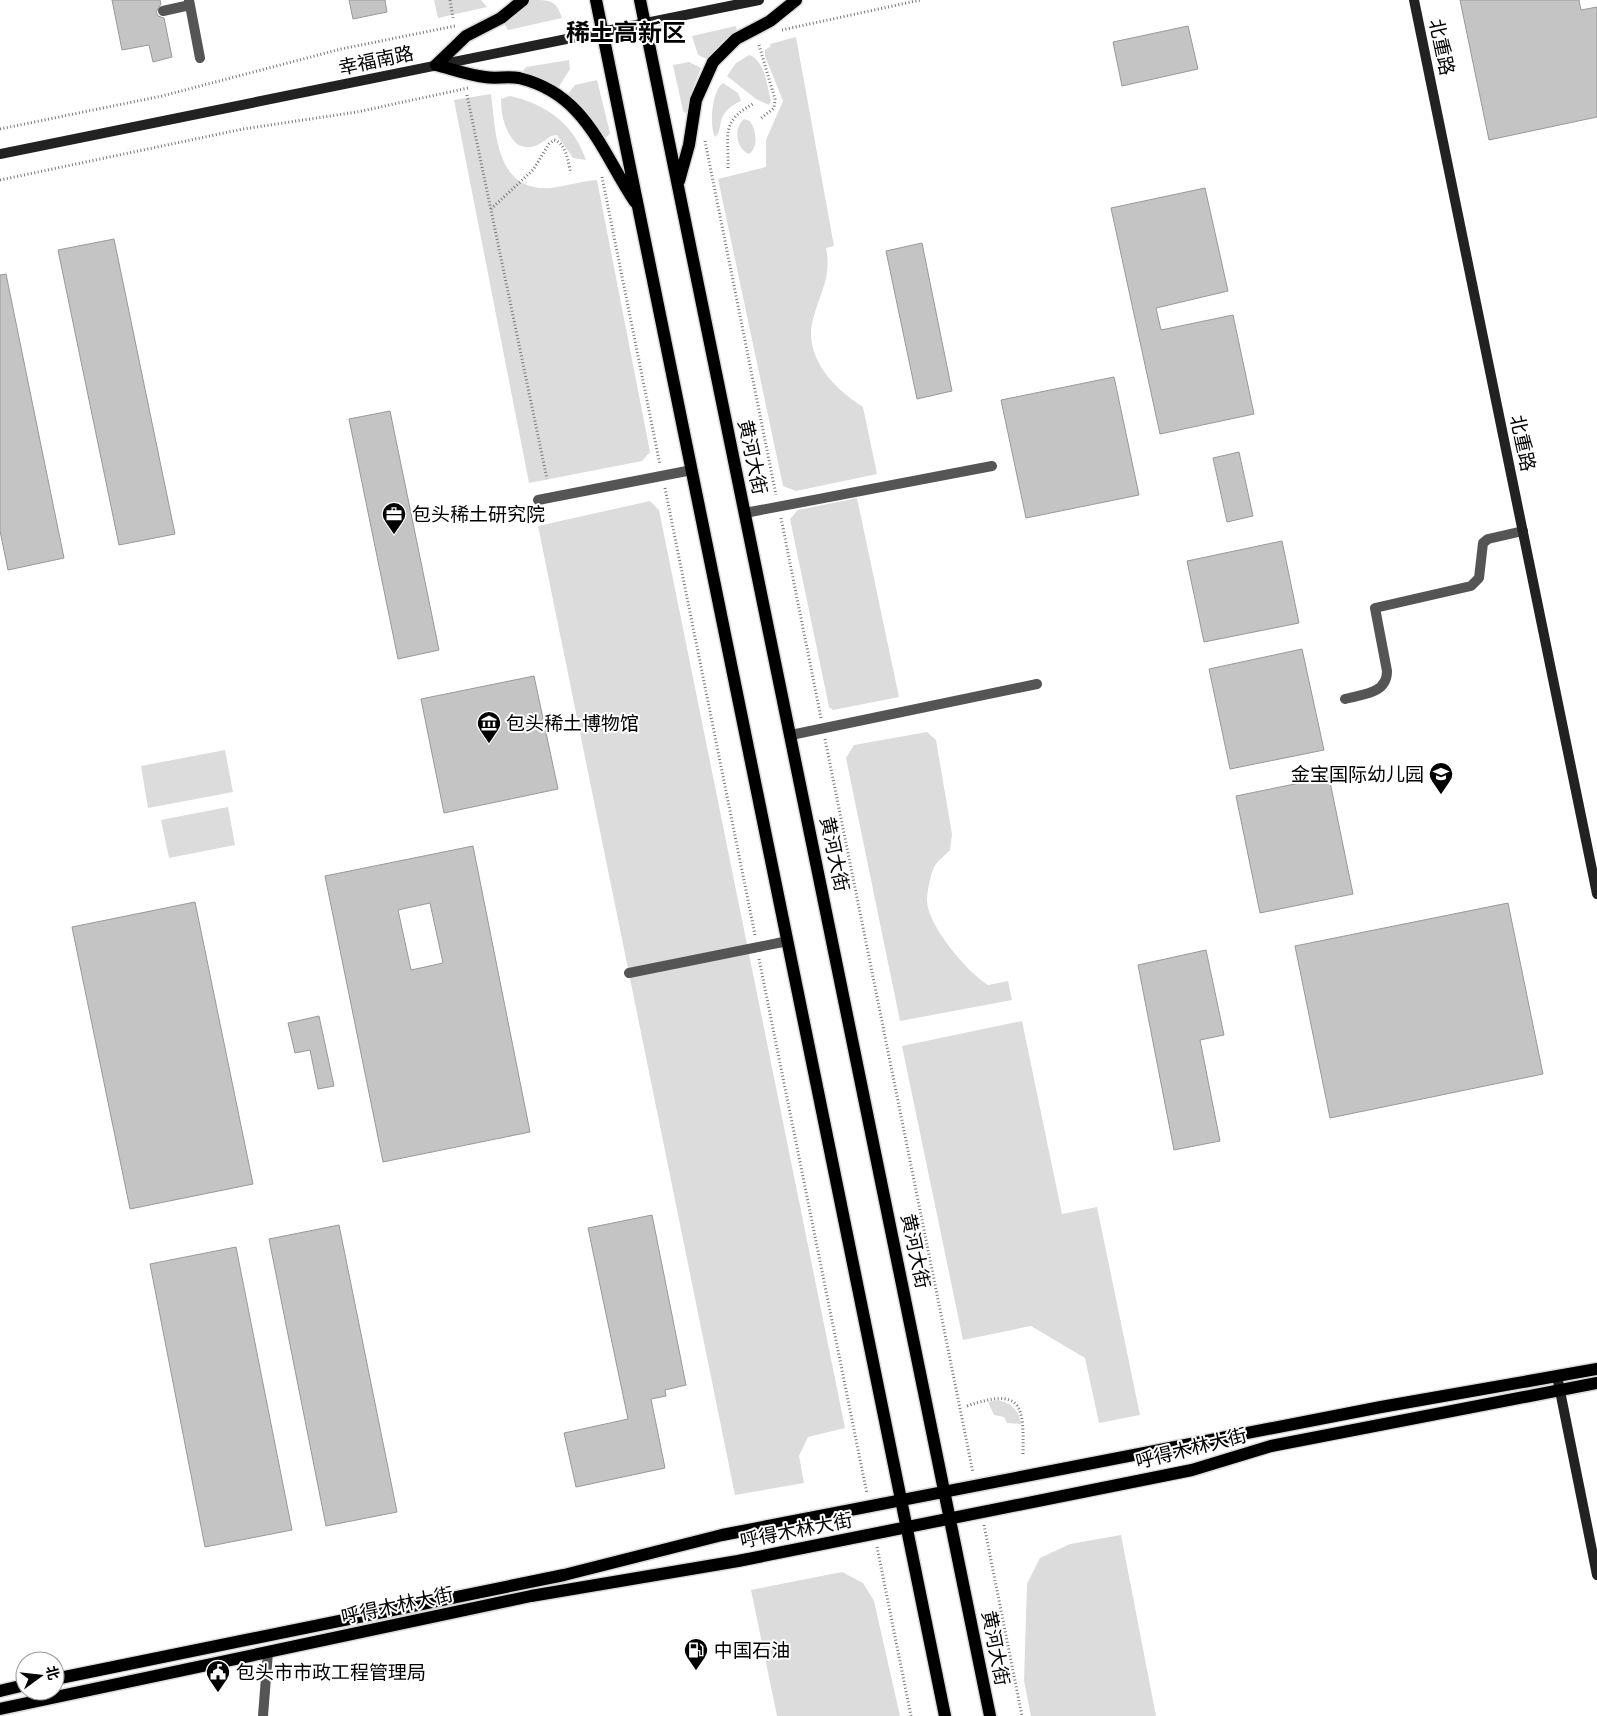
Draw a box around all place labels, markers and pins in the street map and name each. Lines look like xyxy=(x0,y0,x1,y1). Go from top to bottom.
office icon: 包头稀土研究院 xyxy=(381,501,407,535)
place label: 包头稀土研究院 xyxy=(412,504,545,526)
museum icon: 包头稀土博物馆 xyxy=(476,710,502,744)
place label: 包头稀土博物馆 xyxy=(506,713,639,735)
school or university icon: 金宝国际幼儿园 xyxy=(1428,761,1454,795)
place label: 金宝国际幼儿园 xyxy=(1291,764,1424,786)
fuel station icon: 中国石油 xyxy=(683,1637,709,1671)
place label: 中国石油 xyxy=(714,1640,790,1662)
public building icon: 包头市市政工程管理局 xyxy=(205,1659,231,1693)
place label: 包头市市政工程管理局 xyxy=(236,1662,426,1684)

